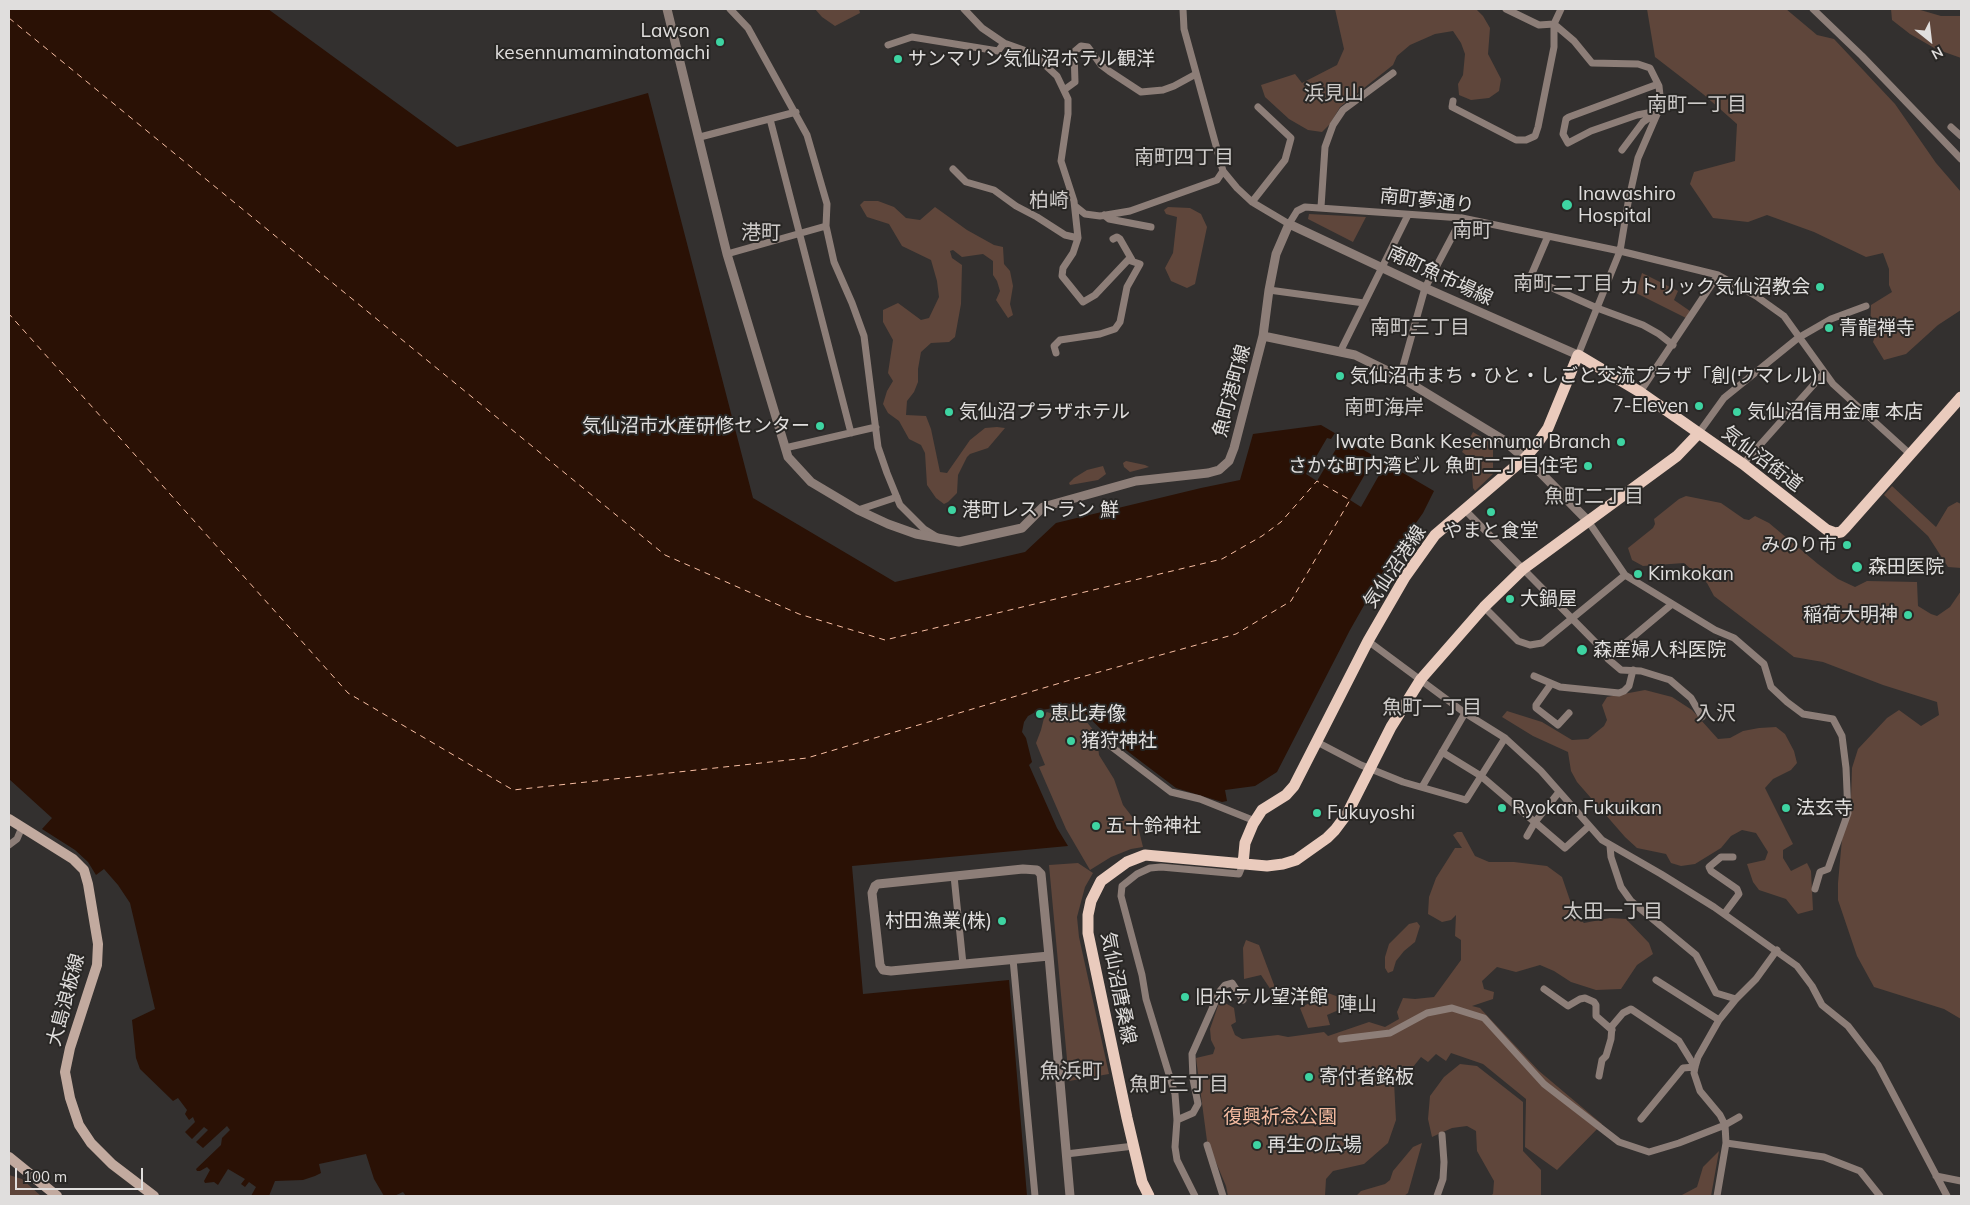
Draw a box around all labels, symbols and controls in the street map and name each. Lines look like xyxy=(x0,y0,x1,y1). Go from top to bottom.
north arrow xyxy=(1905,15,1955,65)
place label: Lawson kesennumaminatomachi xyxy=(495,20,710,64)
marker: Lawson kesennumaminatomachi xyxy=(714,36,726,48)
text: N xyxy=(1928,43,1946,64)
place label: サンマリン気仙沼ホテル観洋 xyxy=(908,48,1155,70)
marker: サンマリン気仙沼ホテル観洋 xyxy=(892,53,904,65)
district label: 浜見山 xyxy=(1304,82,1364,106)
district label: 南町一丁目 xyxy=(1647,93,1747,117)
district label: 南町四丁目 xyxy=(1134,146,1234,170)
place label: Inawashiro Hospital xyxy=(1578,183,1676,227)
street label: 南町夢通り xyxy=(1379,185,1475,217)
district label: 柏崎 xyxy=(1029,189,1069,213)
marker: Inawashiro Hospital xyxy=(1560,198,1574,212)
district label: 南町 xyxy=(1452,219,1492,243)
district label: 港町 xyxy=(741,221,781,245)
street label: 南町魚市場線 xyxy=(1384,242,1496,310)
district label: 南町二丁目 xyxy=(1513,272,1613,296)
place label: カトリック気仙沼教会 xyxy=(1620,276,1810,298)
marker: カトリック気仙沼教会 xyxy=(1814,281,1826,293)
district label: 南町三丁目 xyxy=(1370,316,1470,340)
place label: 青龍禅寺 xyxy=(1839,317,1915,339)
marker: 青龍禅寺 xyxy=(1823,322,1835,334)
street label: 魚町港町線 xyxy=(1209,342,1255,440)
place label: 気仙沼市まち・ひと・しごと交流プラザ「創(ウマレル)」 xyxy=(1350,365,1837,387)
marker: 気仙沼市まち・ひと・しごと交流プラザ「創(ウマレル)」 xyxy=(1334,370,1346,382)
place label: 7-Eleven xyxy=(1612,395,1689,417)
district label: 南町海岸 xyxy=(1344,396,1424,420)
marker: 7-Eleven xyxy=(1693,400,1705,412)
place label: 気仙沼プラザホテル xyxy=(959,401,1130,423)
place label: 気仙沼信用金庫 本店 xyxy=(1747,401,1923,423)
marker: 気仙沼プラザホテル xyxy=(943,406,955,418)
marker: 気仙沼信用金庫 本店 xyxy=(1731,406,1743,418)
place label: 気仙沼市水産研修センター xyxy=(582,415,810,437)
marker: 気仙沼市水産研修センター xyxy=(814,420,826,432)
street label: 気仙沼街道 xyxy=(1717,421,1807,497)
place label: Iwate Bank Kesennuma Branch xyxy=(1335,431,1611,453)
marker: Iwate Bank Kesennuma Branch xyxy=(1615,436,1627,448)
place label: さかな町内湾ビル 魚町二丁目住宅 xyxy=(1288,455,1578,477)
marker: さかな町内湾ビル 魚町二丁目住宅 xyxy=(1582,460,1594,472)
district label: 魚町二丁目 xyxy=(1544,485,1644,509)
place label: 港町レストラン 鮮 xyxy=(962,499,1119,521)
marker: 港町レストラン 鮮 xyxy=(946,504,958,516)
marker: やまと食堂 xyxy=(1485,506,1497,518)
place label: やまと食堂 xyxy=(1444,520,1538,542)
street label: 気仙沼港線 xyxy=(1359,521,1431,613)
place label: みのり市 xyxy=(1761,534,1837,556)
marker: みのり市 xyxy=(1841,539,1853,551)
place label: 森田医院 xyxy=(1868,556,1944,578)
marker: 森田医院 xyxy=(1850,560,1864,574)
place label: Kimkokan xyxy=(1648,563,1734,585)
marker: Kimkokan xyxy=(1632,568,1644,580)
place label: 大鍋屋 xyxy=(1520,588,1577,610)
marker: 大鍋屋 xyxy=(1504,593,1516,605)
place label: 稲荷大明神 xyxy=(1803,604,1898,626)
marker: 稲荷大明神 xyxy=(1902,609,1914,621)
place label: 森産婦人科医院 xyxy=(1593,639,1726,661)
marker: 森産婦人科医院 xyxy=(1575,643,1589,657)
district label: 魚町一丁目 xyxy=(1382,696,1482,720)
district label: 入沢 xyxy=(1696,702,1736,726)
place label: 恵比寿像 xyxy=(1050,703,1126,725)
marker: 恵比寿像 xyxy=(1034,708,1046,720)
place label: 猪狩神社 xyxy=(1081,730,1157,752)
marker: 猪狩神社 xyxy=(1065,735,1077,747)
place label: Ryokan Fukuikan xyxy=(1512,797,1662,819)
place label: 法玄寺 xyxy=(1796,797,1853,819)
place label: Fukuyoshi xyxy=(1327,802,1415,824)
marker: Ryokan Fukuikan xyxy=(1496,802,1508,814)
marker: 法玄寺 xyxy=(1780,802,1792,814)
marker: Fukuyoshi xyxy=(1311,807,1323,819)
place label: 五十鈴神社 xyxy=(1106,815,1201,837)
marker: 五十鈴神社 xyxy=(1090,820,1102,832)
district label: 太田一丁目 xyxy=(1563,900,1663,924)
place label: 村田漁業(株) xyxy=(885,910,992,932)
marker: 村田漁業(株) xyxy=(996,915,1008,927)
street label: 気仙沼唐桑線 xyxy=(1096,930,1140,1046)
street label: 大島浪板線 xyxy=(43,951,89,1049)
place label: 旧ホテル望洋館 xyxy=(1195,986,1328,1008)
marker: 旧ホテル望洋館 xyxy=(1179,991,1191,1003)
district label: 陣山 xyxy=(1337,993,1377,1017)
district label: 魚浜町 xyxy=(1040,1059,1102,1085)
place label: 寄付者銘板 xyxy=(1319,1066,1414,1088)
marker: 寄付者銘板 xyxy=(1303,1071,1315,1083)
district label: 魚町三丁目 xyxy=(1129,1073,1229,1097)
park label: 復興祈念公園 xyxy=(1223,1106,1337,1128)
place label: 再生の広場 xyxy=(1267,1134,1362,1156)
marker: 再生の広場 xyxy=(1251,1139,1263,1151)
scale bar xyxy=(18,1158,145,1190)
text: 100 m xyxy=(23,1167,67,1186)

